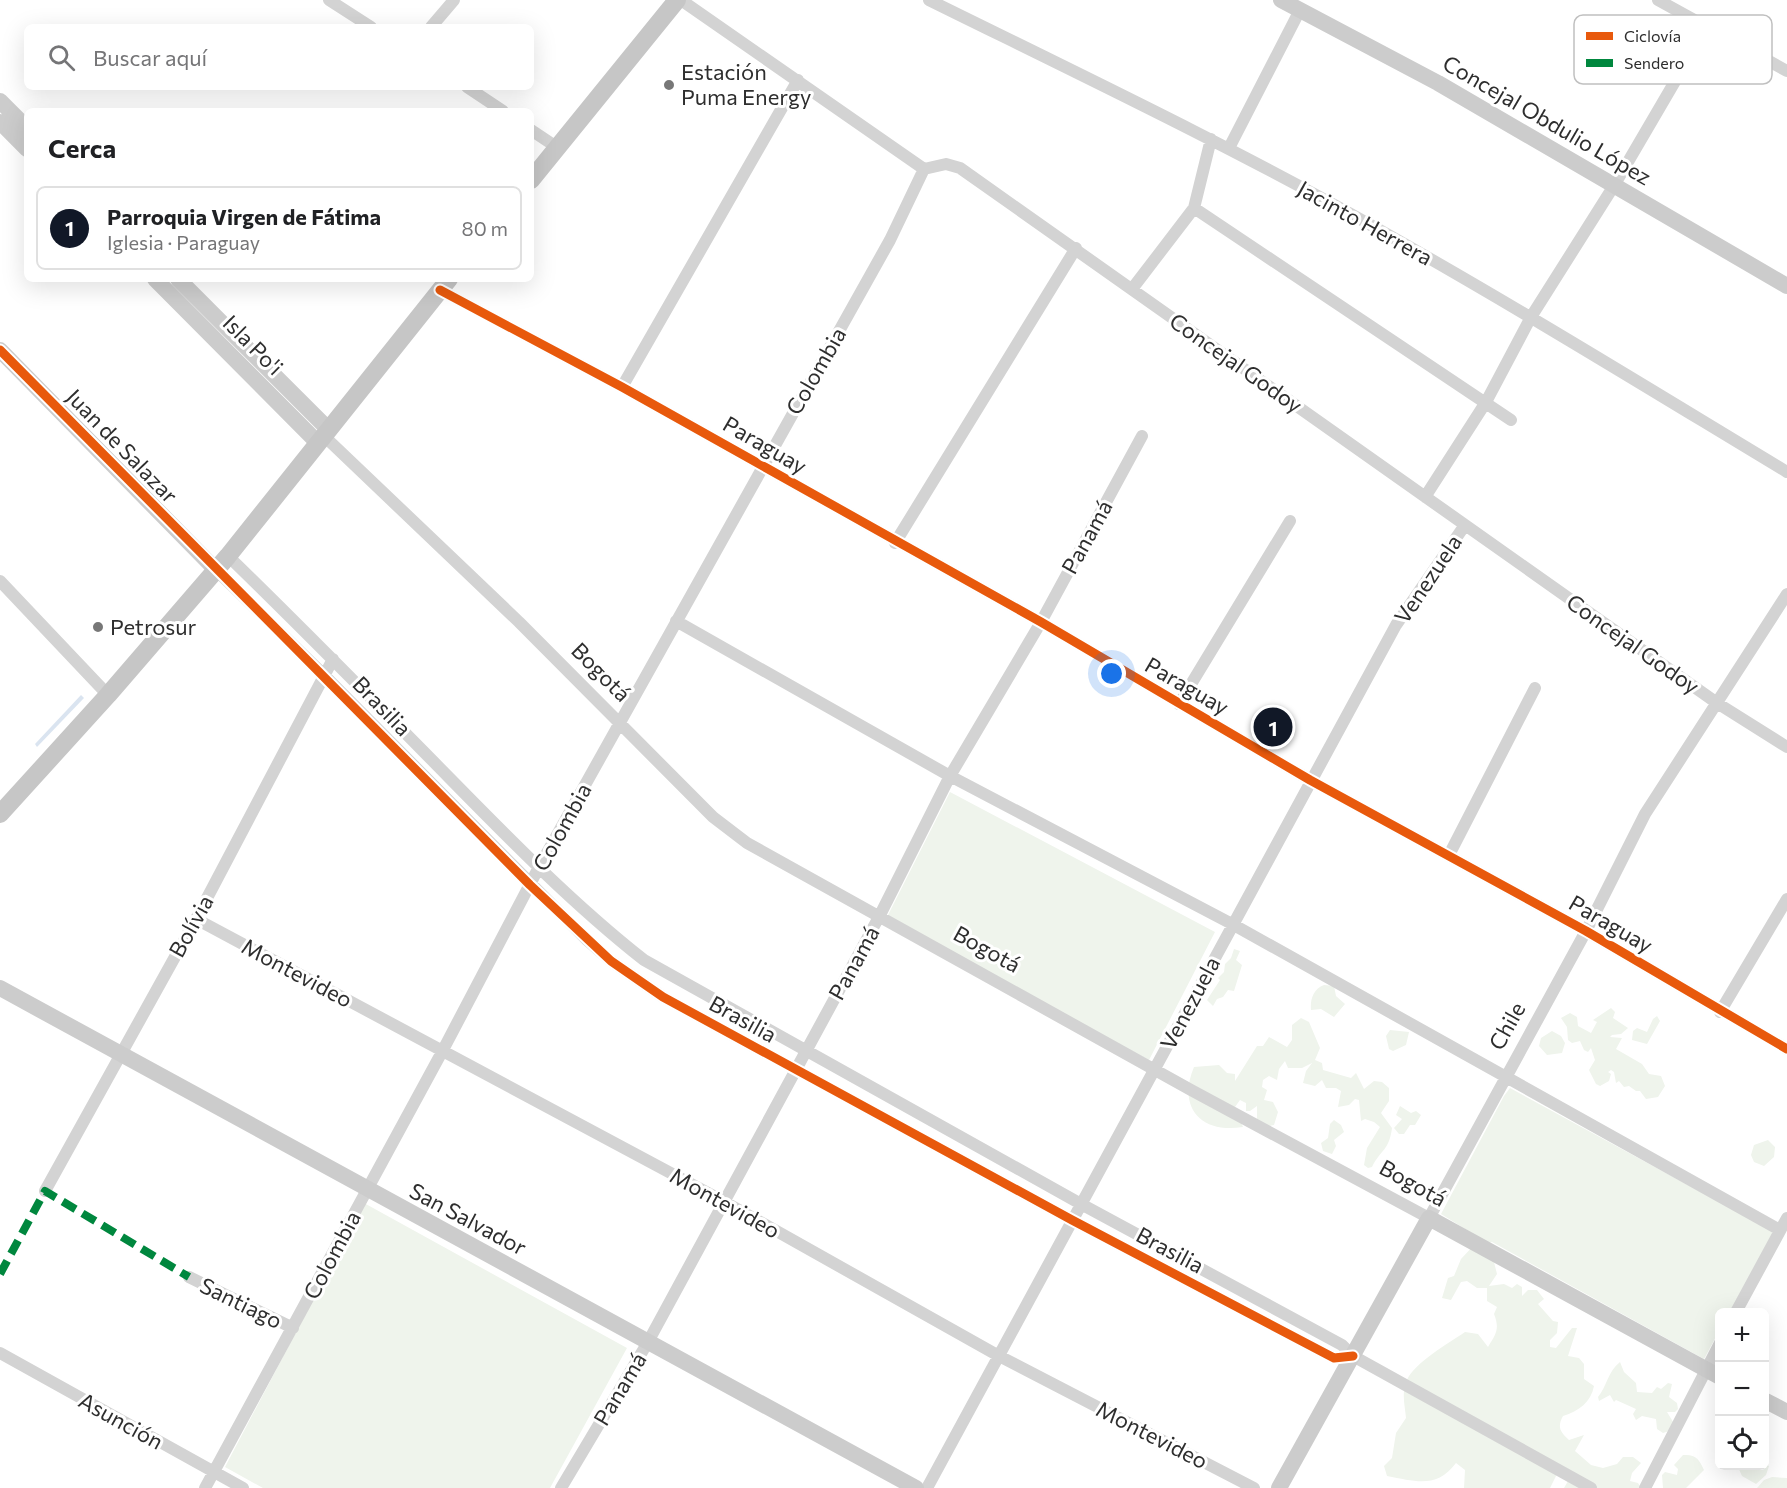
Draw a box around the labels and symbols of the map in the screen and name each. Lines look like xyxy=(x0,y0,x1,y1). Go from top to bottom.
legend xyxy=(1574,15,1772,84)
text: Ciclovía xyxy=(1624,26,1681,45)
street label: Concejal Obdulio López xyxy=(1438,49,1656,190)
text: Sendero xyxy=(1624,53,1684,72)
place label: Estación Puma Energy xyxy=(681,58,811,110)
marker: Estación Puma Energy xyxy=(662,78,676,92)
street label: Jacinto Herrera xyxy=(1293,174,1437,271)
street label: Concejal Godoy xyxy=(1165,307,1308,418)
street label: Isla Po'i xyxy=(218,309,289,380)
street label: Colombia xyxy=(780,322,851,419)
street label: Juan de Salazar xyxy=(61,383,184,509)
street label: Paraguay xyxy=(719,410,812,479)
street label: Panamá xyxy=(1055,495,1118,578)
street label: Venezuela xyxy=(1388,529,1467,628)
street label: Concejal Godoy xyxy=(1562,588,1705,699)
place label: Petrosur xyxy=(110,613,197,640)
marker: Petrosur xyxy=(91,620,105,634)
street label: Bogotá xyxy=(566,636,637,707)
street label: Paraguay xyxy=(1141,651,1234,720)
your location xyxy=(1097,659,1126,688)
street label: Brasilia xyxy=(347,670,417,741)
pin: 1 xyxy=(1254,704,1292,750)
street label: Colombia xyxy=(526,778,597,875)
street label: Paraguay xyxy=(1565,889,1658,958)
street label: Bolívia xyxy=(163,890,219,962)
street label: Bogotá xyxy=(949,919,1025,978)
street label: Panamá xyxy=(822,921,885,1004)
street label: Montevideo xyxy=(237,932,357,1013)
street label: Venezuela xyxy=(1154,952,1225,1054)
street label: Brasilia xyxy=(705,989,782,1048)
street label: Chile xyxy=(1483,997,1531,1054)
street label: Bogotá xyxy=(1375,1153,1451,1212)
street label: Montevideo xyxy=(666,1161,785,1244)
street label: San Salvador xyxy=(405,1176,531,1261)
street label: Colombia xyxy=(297,1206,366,1304)
street label: Brasilia xyxy=(1132,1221,1209,1279)
street label: Santiago xyxy=(196,1271,287,1334)
street label: Panamá xyxy=(587,1347,652,1430)
street label: Asunción xyxy=(74,1386,168,1455)
street label: Montevideo xyxy=(1092,1395,1212,1474)

